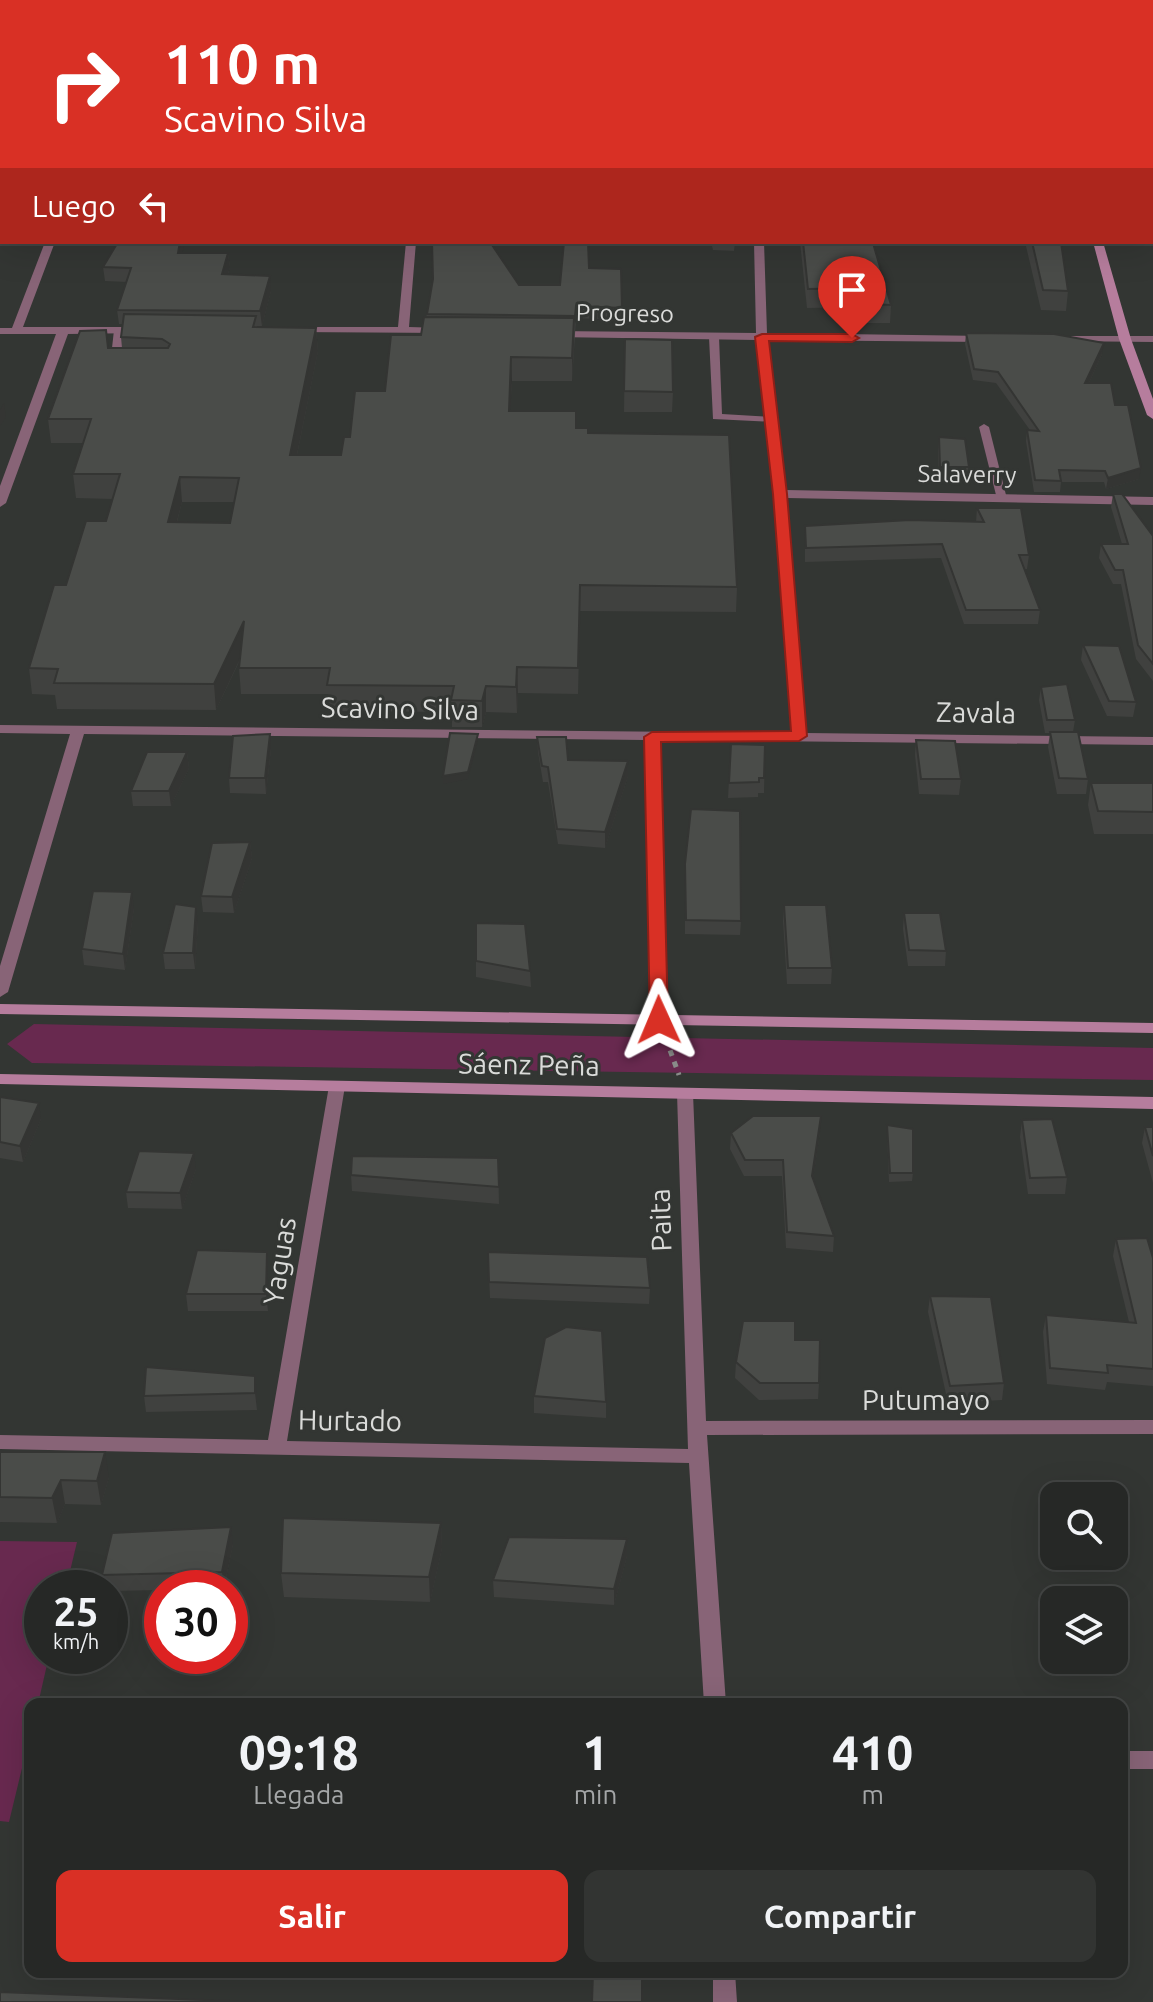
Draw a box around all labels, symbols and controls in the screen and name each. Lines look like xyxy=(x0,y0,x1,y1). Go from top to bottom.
icon: right xyxy=(32,32,136,136)
text: 110 m xyxy=(164,32,320,95)
text: Scavino Silva xyxy=(164,98,367,139)
icon: left xyxy=(132,184,176,228)
text: Luego xyxy=(32,189,116,223)
pin xyxy=(818,256,886,338)
icon: arrive xyxy=(830,268,874,312)
street label: Progreso xyxy=(576,299,674,327)
street label: Salaverry xyxy=(917,460,1017,488)
street label: Scavino Silva xyxy=(321,691,479,725)
street label: Zavala xyxy=(936,696,1016,728)
position arrow xyxy=(617,978,701,1062)
street label: Sáenz Peña xyxy=(458,1047,600,1081)
street label: Paita xyxy=(643,1188,677,1252)
street label: Yaguas xyxy=(257,1215,301,1307)
street label: Putumayo xyxy=(862,1384,990,1415)
street label: Hurtado xyxy=(298,1404,402,1436)
map controls xyxy=(1040,1482,1128,1674)
button: search xyxy=(1040,1482,1128,1570)
speed limit sign: 30 xyxy=(144,1570,248,1674)
button: layers xyxy=(1040,1586,1128,1674)
text: 25 xyxy=(53,1589,99,1634)
text: km/h xyxy=(53,1630,99,1653)
text: 09:18 xyxy=(239,1725,359,1779)
text: 1 xyxy=(582,1725,609,1779)
text: 410 xyxy=(832,1725,913,1779)
text: Llegada xyxy=(253,1780,344,1809)
text: min xyxy=(574,1780,617,1809)
text: m xyxy=(861,1780,884,1809)
button: Salir xyxy=(56,1870,568,1962)
button: Compartir xyxy=(584,1870,1096,1962)

